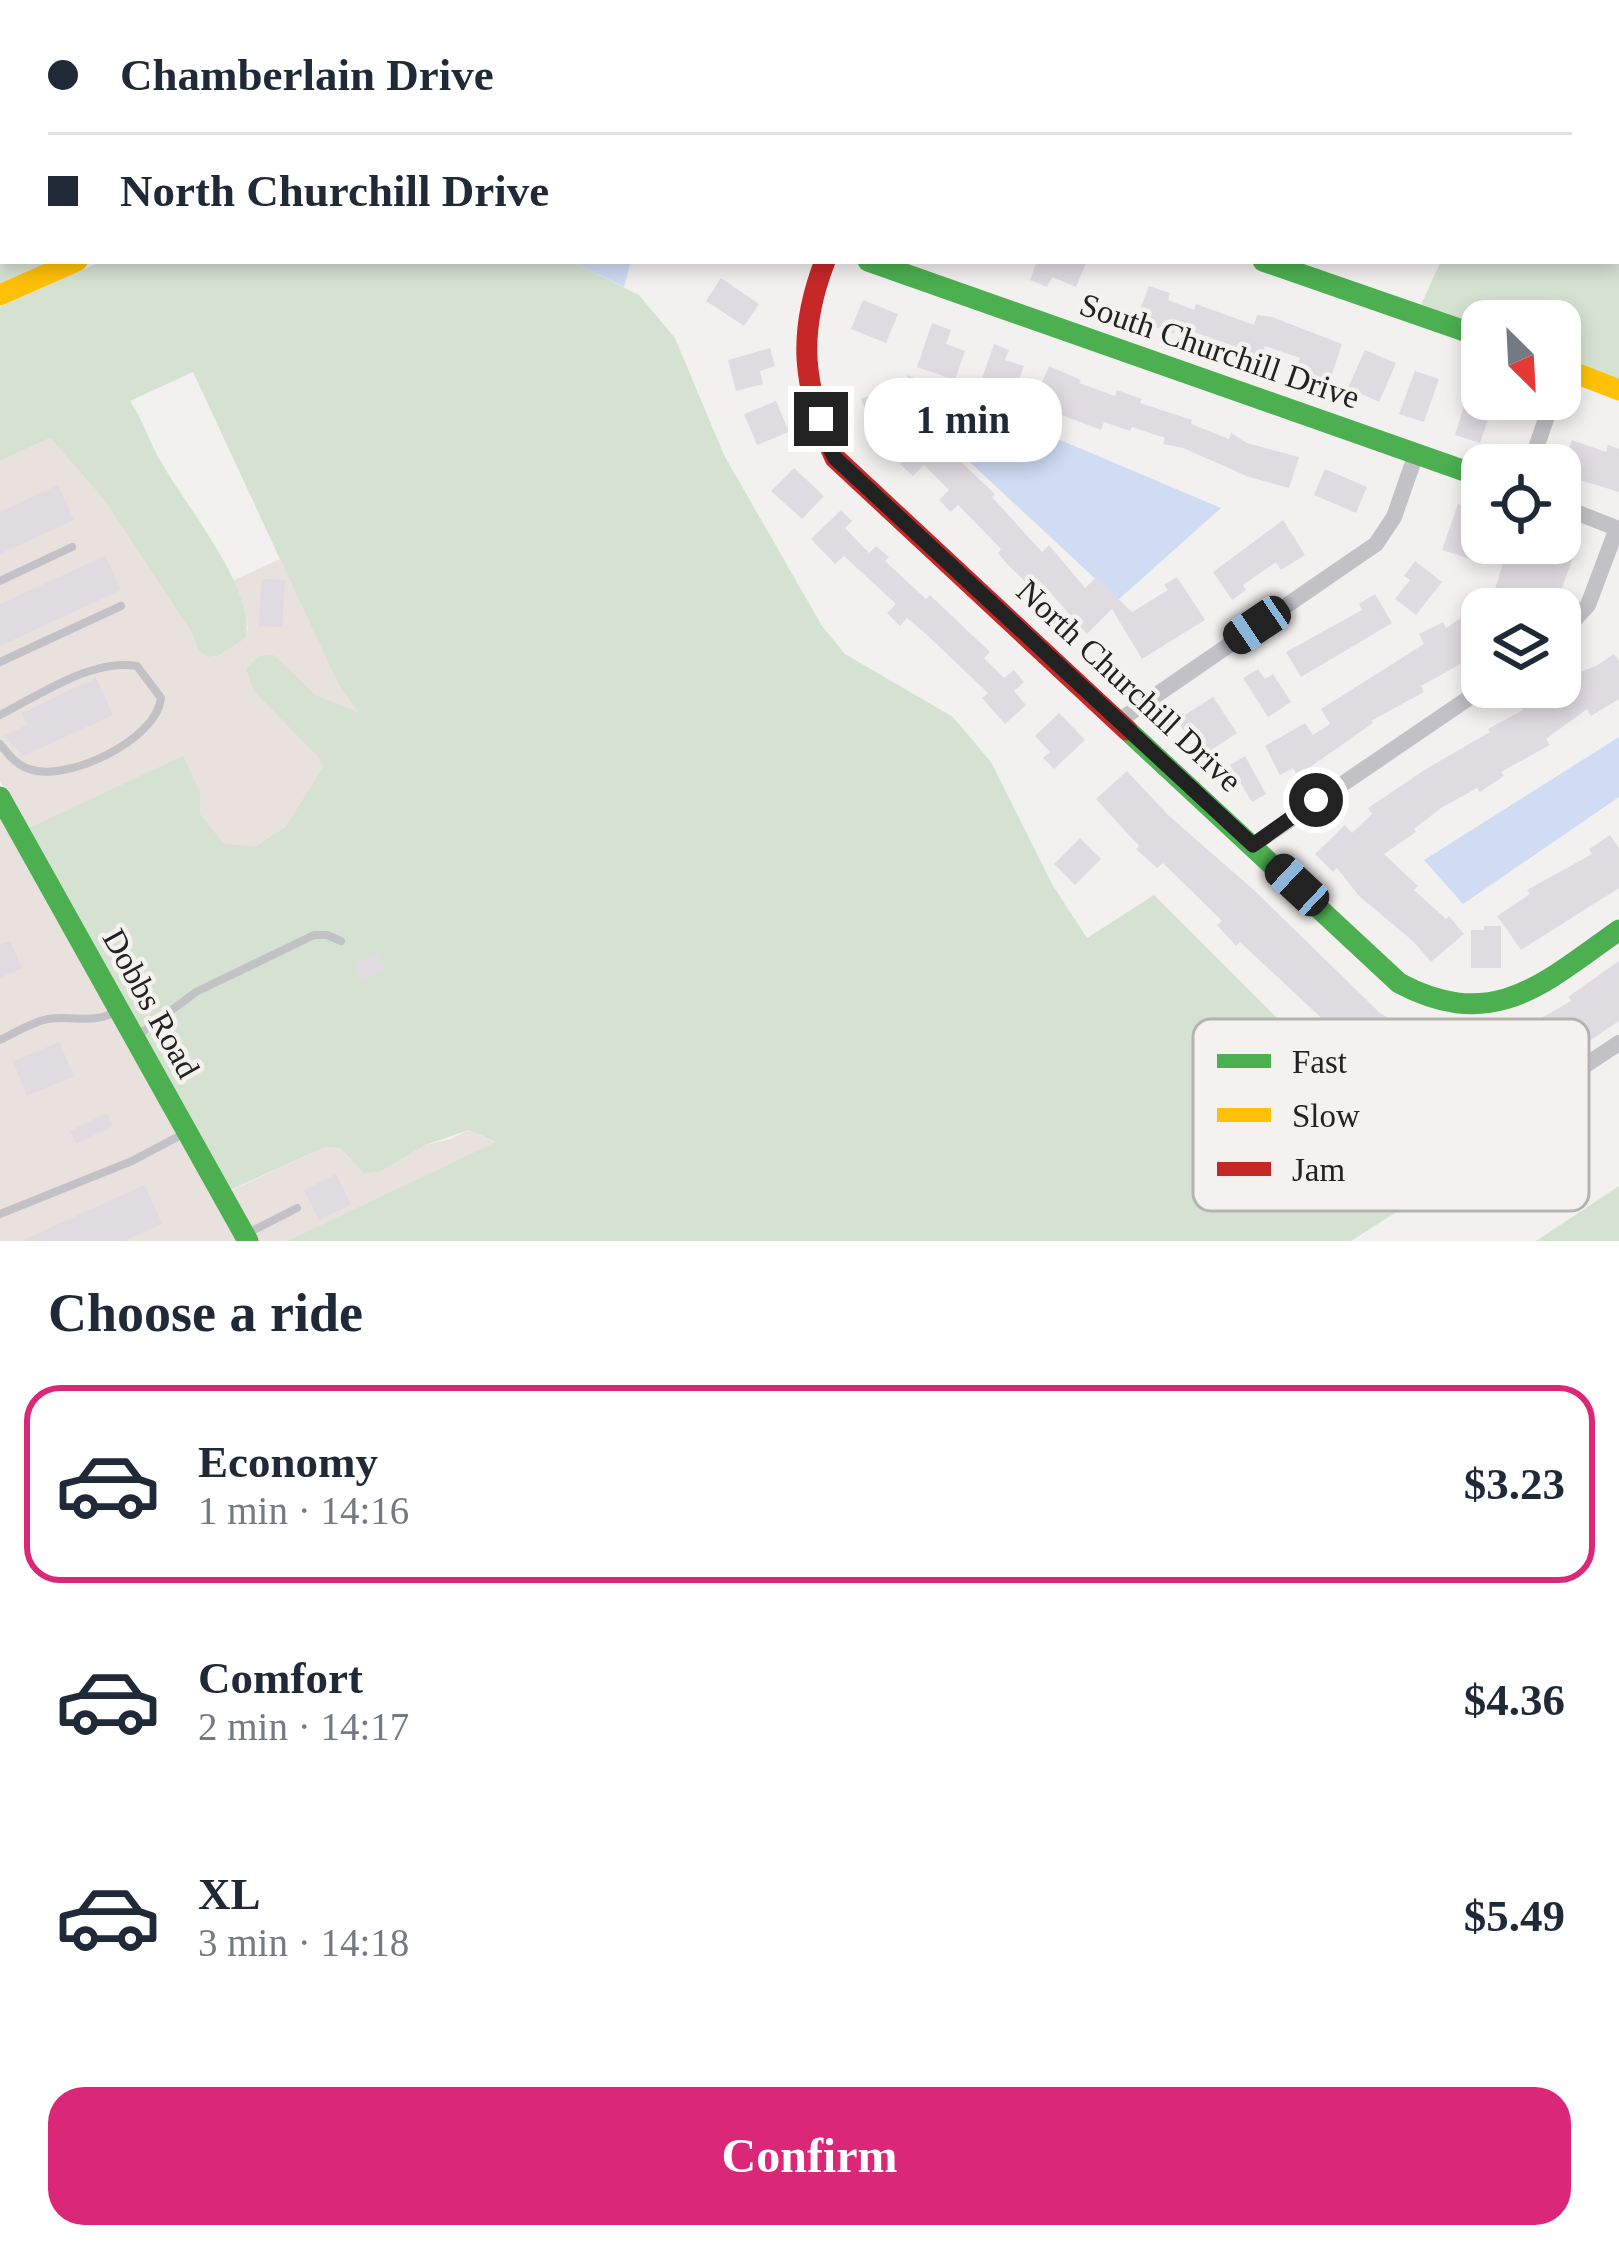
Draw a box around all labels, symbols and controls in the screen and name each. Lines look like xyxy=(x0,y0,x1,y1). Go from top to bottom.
text: Chamberlain Drive xyxy=(120,50,494,100)
text: North Churchill Drive xyxy=(120,166,549,216)
street label: South Churchill Drive xyxy=(1075,286,1364,416)
north arrow xyxy=(1461,300,1581,420)
map controls xyxy=(1461,300,1581,708)
callout: 1 min xyxy=(863,377,1061,461)
route end xyxy=(794,392,848,446)
text: 1 min xyxy=(916,398,1010,441)
button: locate xyxy=(1461,444,1581,564)
street label: North Churchill Drive xyxy=(1010,573,1249,799)
button: layers xyxy=(1461,588,1581,708)
car xyxy=(1217,590,1297,660)
route start xyxy=(1289,773,1343,827)
car xyxy=(1258,847,1336,923)
street label: Dobbs Road xyxy=(96,923,207,1084)
legend xyxy=(1193,1019,1589,1211)
text: Fast xyxy=(1292,1044,1347,1080)
text: Slow xyxy=(1292,1098,1360,1134)
text: Jam xyxy=(1292,1152,1345,1188)
text: Choose a ride xyxy=(48,1283,363,1343)
icon: car xyxy=(54,1430,162,1538)
text: Economy xyxy=(198,1437,378,1487)
text: $3.23 xyxy=(1464,1459,1565,1509)
text: 1 min · 14:16 xyxy=(198,1489,409,1532)
icon: car xyxy=(54,1646,162,1754)
text: Comfort xyxy=(198,1653,363,1703)
text: $4.36 xyxy=(1464,1675,1565,1725)
text: 2 min · 14:17 xyxy=(198,1705,409,1748)
icon: car xyxy=(54,1862,162,1970)
text: XL xyxy=(198,1869,261,1919)
text: $5.49 xyxy=(1464,1891,1565,1941)
text: 3 min · 14:18 xyxy=(198,1921,409,1964)
button: Confirm xyxy=(48,2087,1571,2225)

